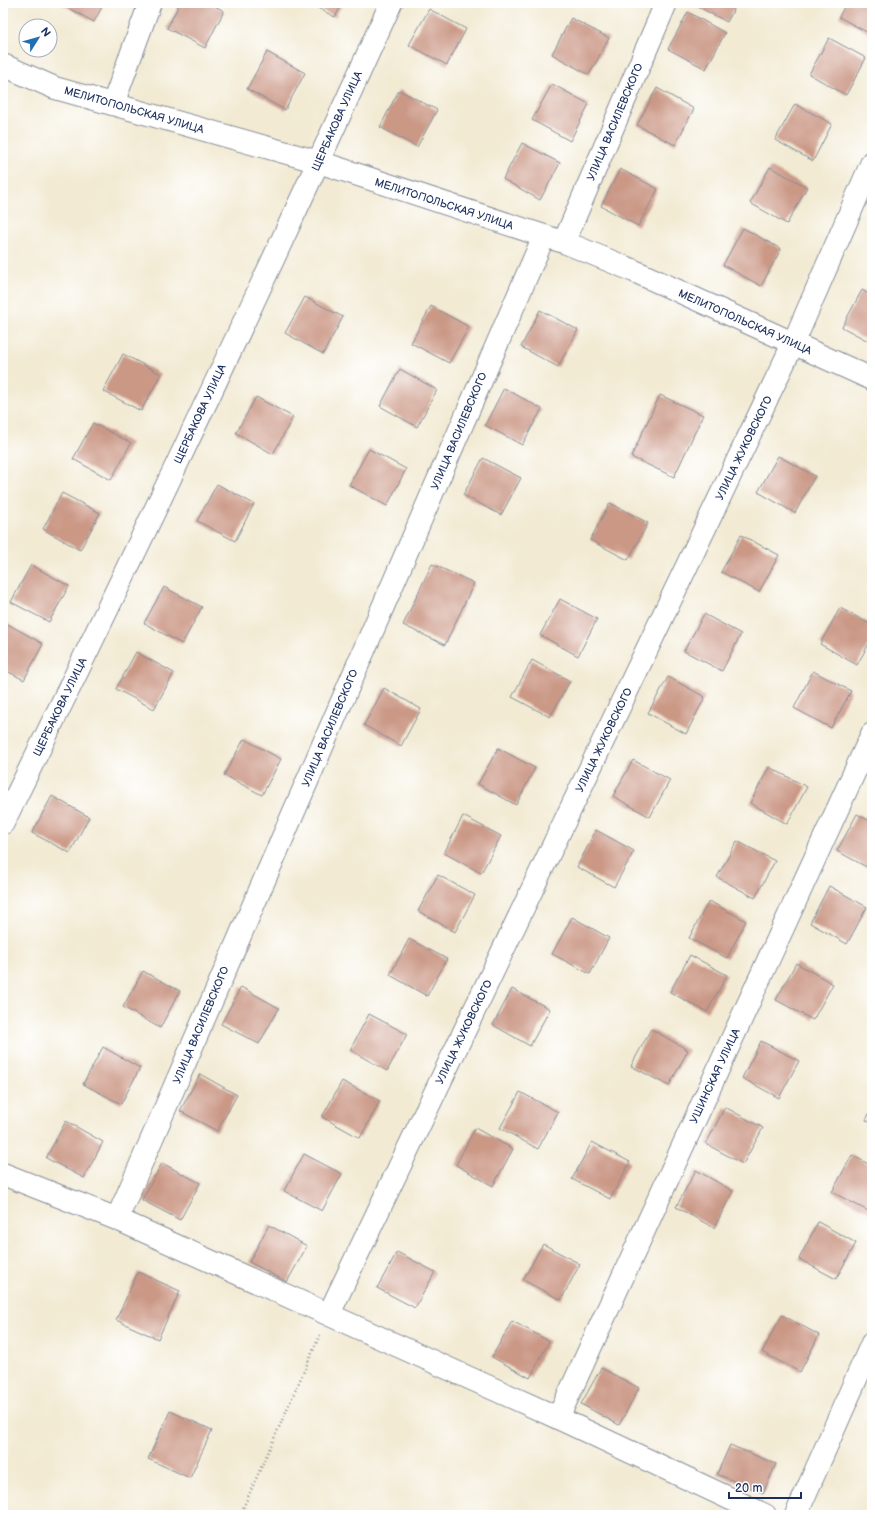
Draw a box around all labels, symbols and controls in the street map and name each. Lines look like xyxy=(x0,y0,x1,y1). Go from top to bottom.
north arrow xyxy=(18,18,58,58)
text: N xyxy=(38,25,53,39)
street label: УЛИЦА ВАСИЛЕВСКОГО xyxy=(584,61,646,183)
street label: ЩЕРБАКОВА УЛИЦА xyxy=(309,69,365,173)
street label: МЕЛИТОПОЛЬСКАЯ УЛИЦА xyxy=(63,84,206,136)
street label: МЕЛИТОПОЛЬСКАЯ УЛИЦА xyxy=(373,175,515,233)
street label: МЕЛИТОПОЛЬСКАЯ УЛИЦА xyxy=(676,287,814,357)
street label: ЩЕРБАКОВА УЛИЦА xyxy=(171,362,229,466)
street label: УЛИЦА ВАСИЛЕВСКОГО xyxy=(428,370,490,492)
street label: УЛИЦА ЖУКОВСКОГО xyxy=(713,394,775,502)
street label: ЩЕРБАКОВА УЛИЦА xyxy=(30,655,90,758)
street label: УЛИЦА ВАСИЛЕВСКОГО xyxy=(299,667,361,789)
street label: УЛИЦА ЖУКОВСКОГО xyxy=(573,686,635,794)
street label: УЛИЦА ВАСИЛЕВСКОГО xyxy=(170,964,232,1086)
street label: УЛИЦА ЖУКОВСКОГО xyxy=(433,978,495,1086)
street label: УШИНСКАЯ УЛИЦА xyxy=(687,1026,743,1126)
scale bar xyxy=(729,1474,801,1500)
text: 20 m xyxy=(735,1481,762,1496)

